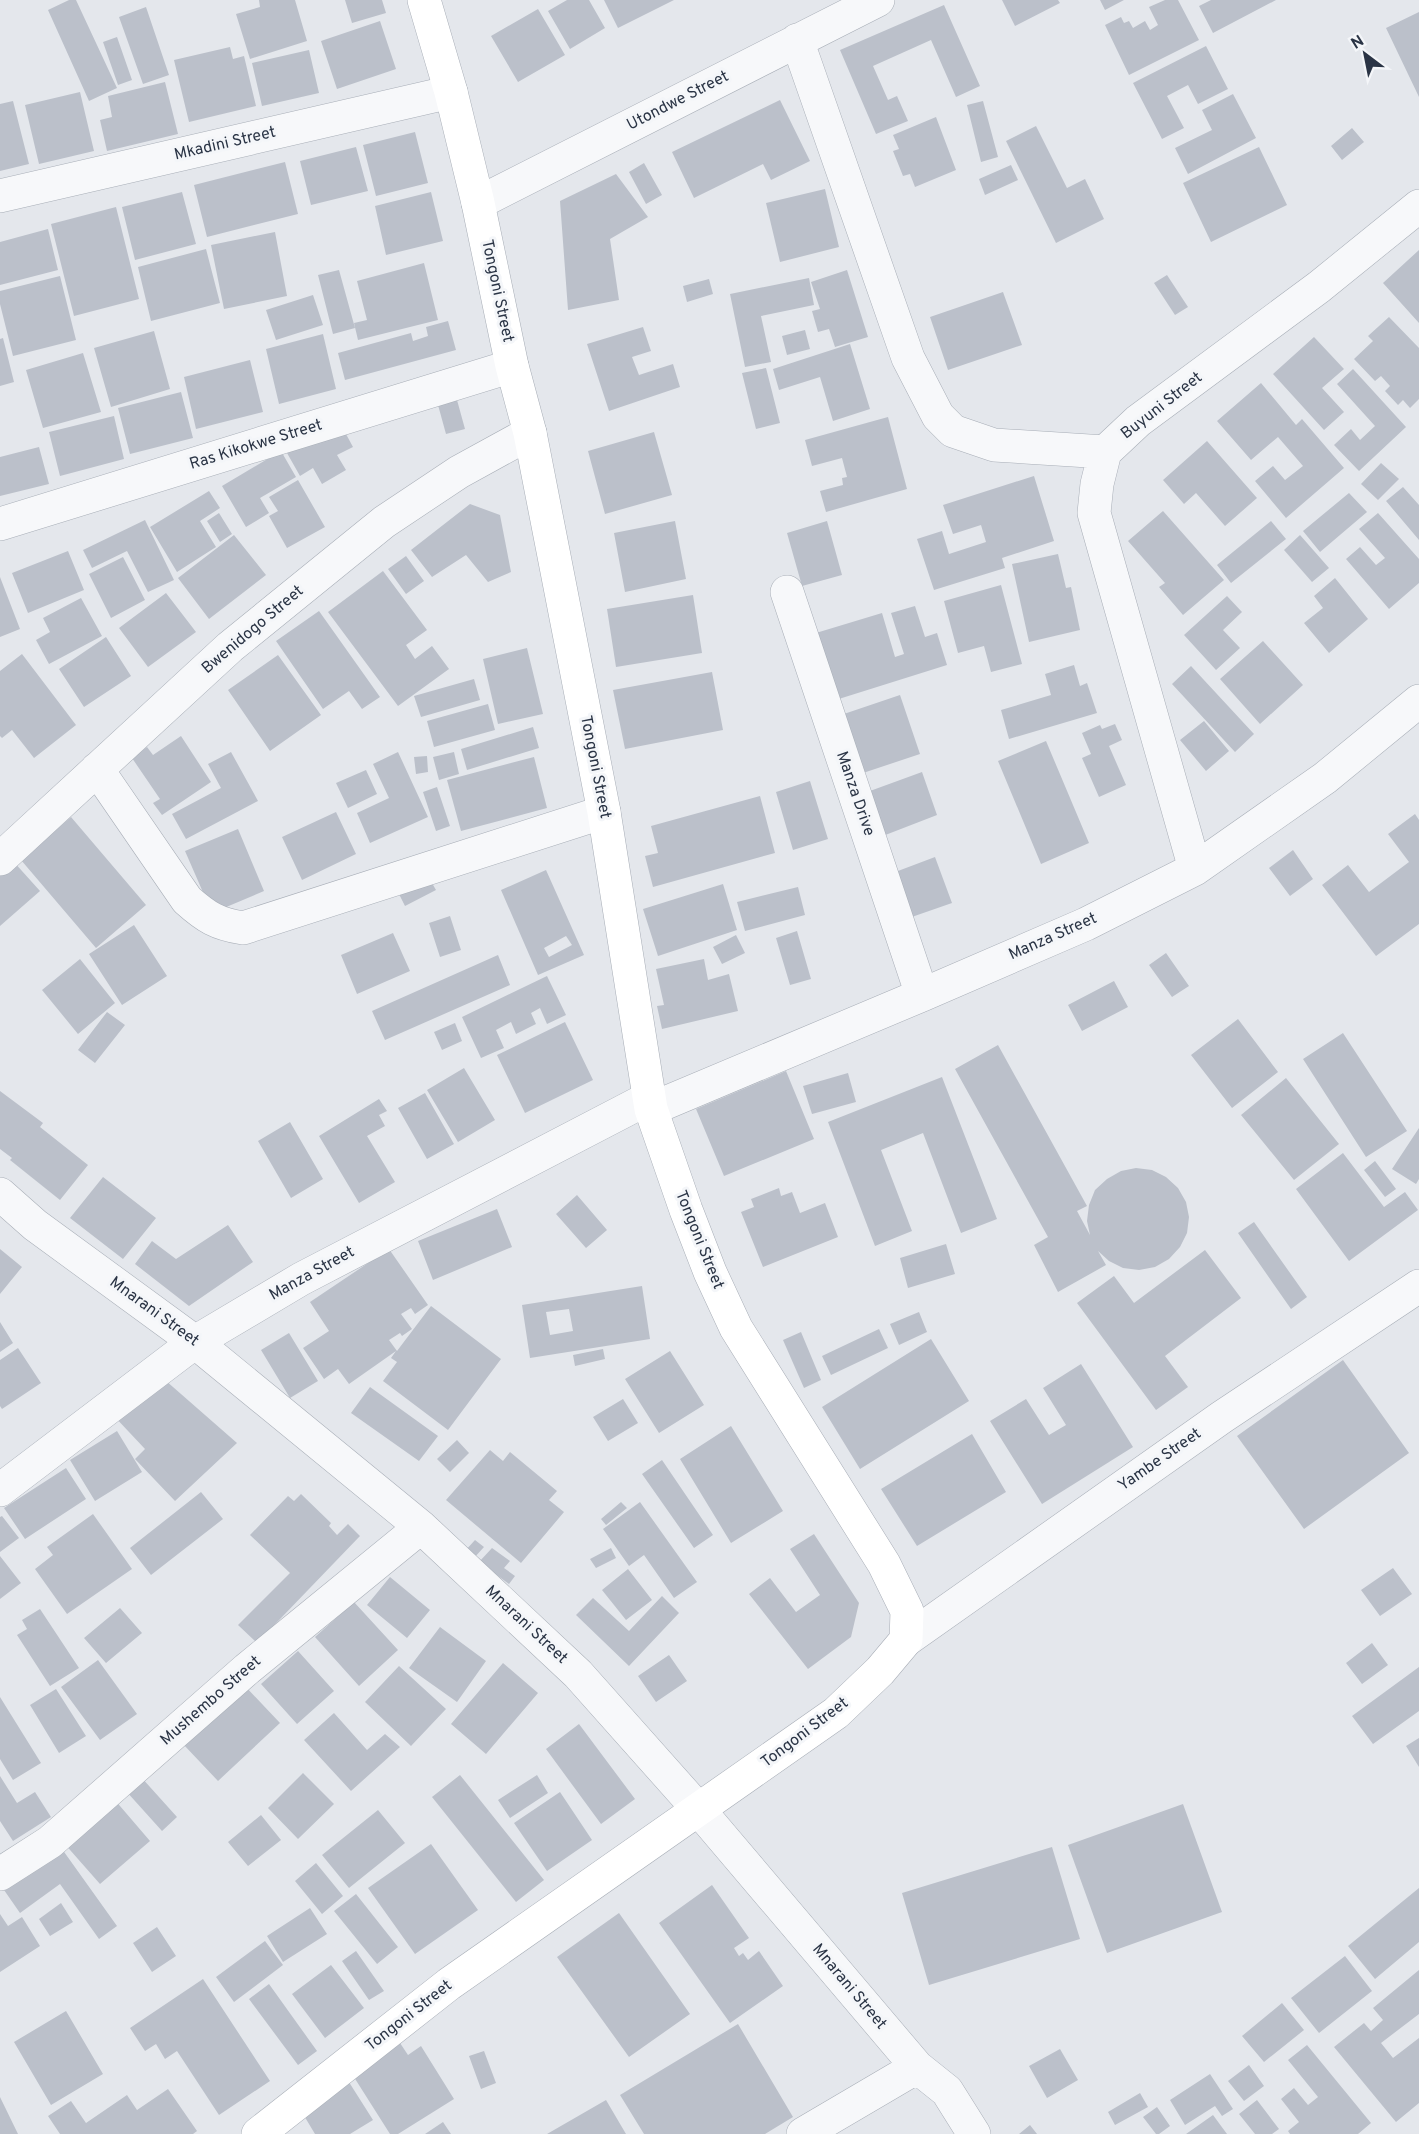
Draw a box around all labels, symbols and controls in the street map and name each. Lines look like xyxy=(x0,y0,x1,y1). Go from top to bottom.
north arrow xyxy=(1335,24,1395,84)
text: N xyxy=(1348,31,1368,55)
street label: Utondwe Street xyxy=(624,67,732,135)
street label: Mkadini Street xyxy=(172,123,278,165)
street label: Tongoni Street xyxy=(476,238,518,344)
street label: Buyuni Street xyxy=(1117,368,1207,444)
street label: Ras Kikokwe Street xyxy=(187,415,325,475)
street label: Bwenidogo Street xyxy=(198,582,308,678)
street label: Tongoni Street xyxy=(575,714,615,820)
street label: Manza Drive xyxy=(831,749,879,839)
street label: Manza Street xyxy=(1006,909,1100,965)
street label: Tongoni Street xyxy=(670,1188,728,1292)
street label: Manza Street xyxy=(266,1242,358,1306)
street label: Mnarani Street xyxy=(105,1273,203,1351)
street label: Yambe Street xyxy=(1115,1424,1205,1496)
street label: Mnarani Street xyxy=(480,1582,572,1668)
street label: Mushembo Street xyxy=(157,1652,265,1750)
street label: Tongoni Street xyxy=(757,1694,853,1772)
street label: Mnarani Street xyxy=(807,1940,891,2034)
street label: Tongoni Street xyxy=(362,1976,456,2056)

